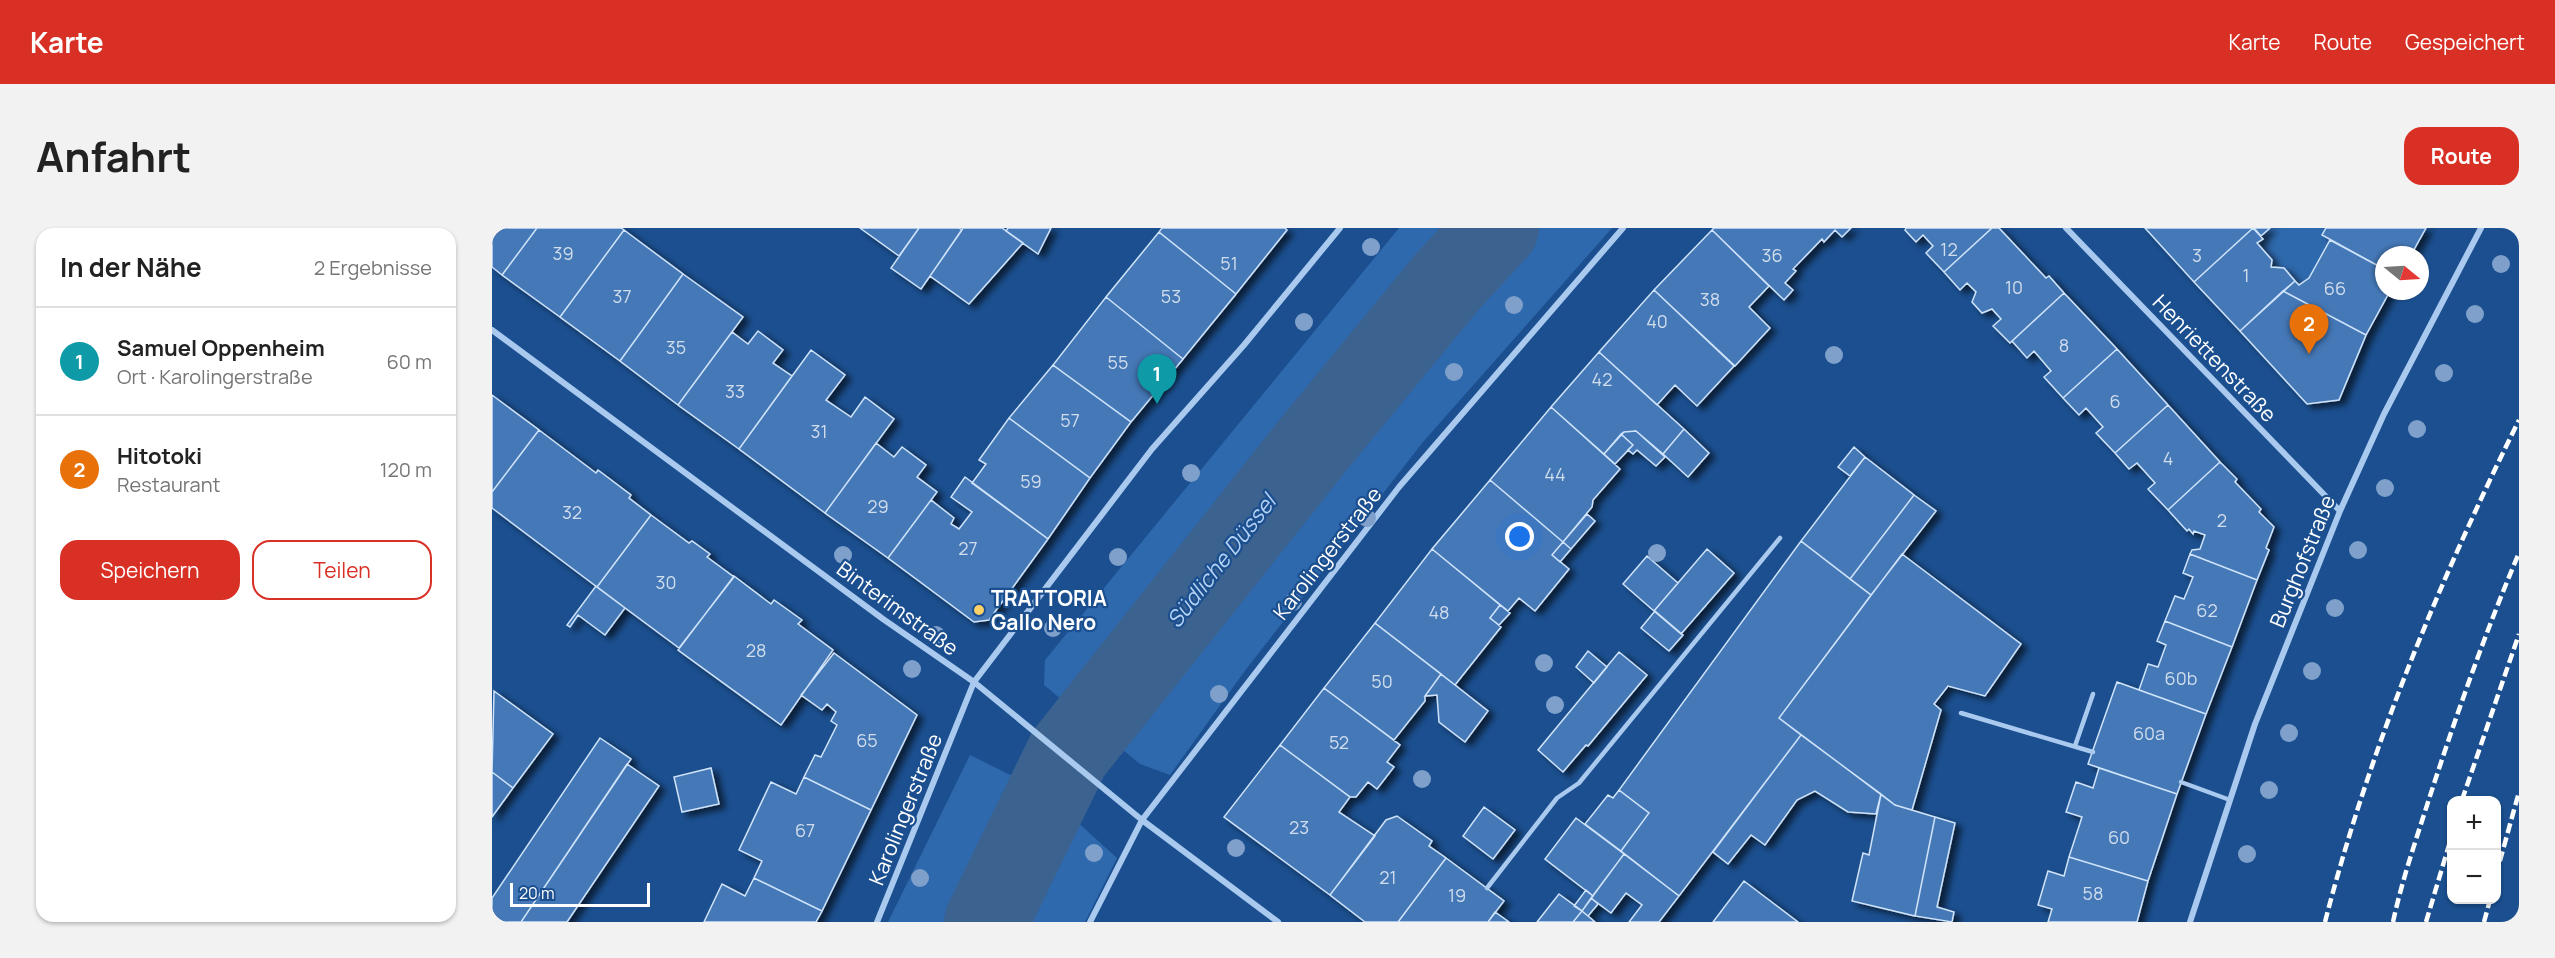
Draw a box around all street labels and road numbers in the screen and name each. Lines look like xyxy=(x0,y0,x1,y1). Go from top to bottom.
street label: Henriettenstraße xyxy=(2147,288,2283,428)
street label: Karolingerstraße xyxy=(1266,481,1388,625)
street label: Burghofstraße xyxy=(2263,491,2341,631)
street label: Binterimstraße xyxy=(832,554,964,662)
street label: Karolingerstraße xyxy=(862,729,948,889)

